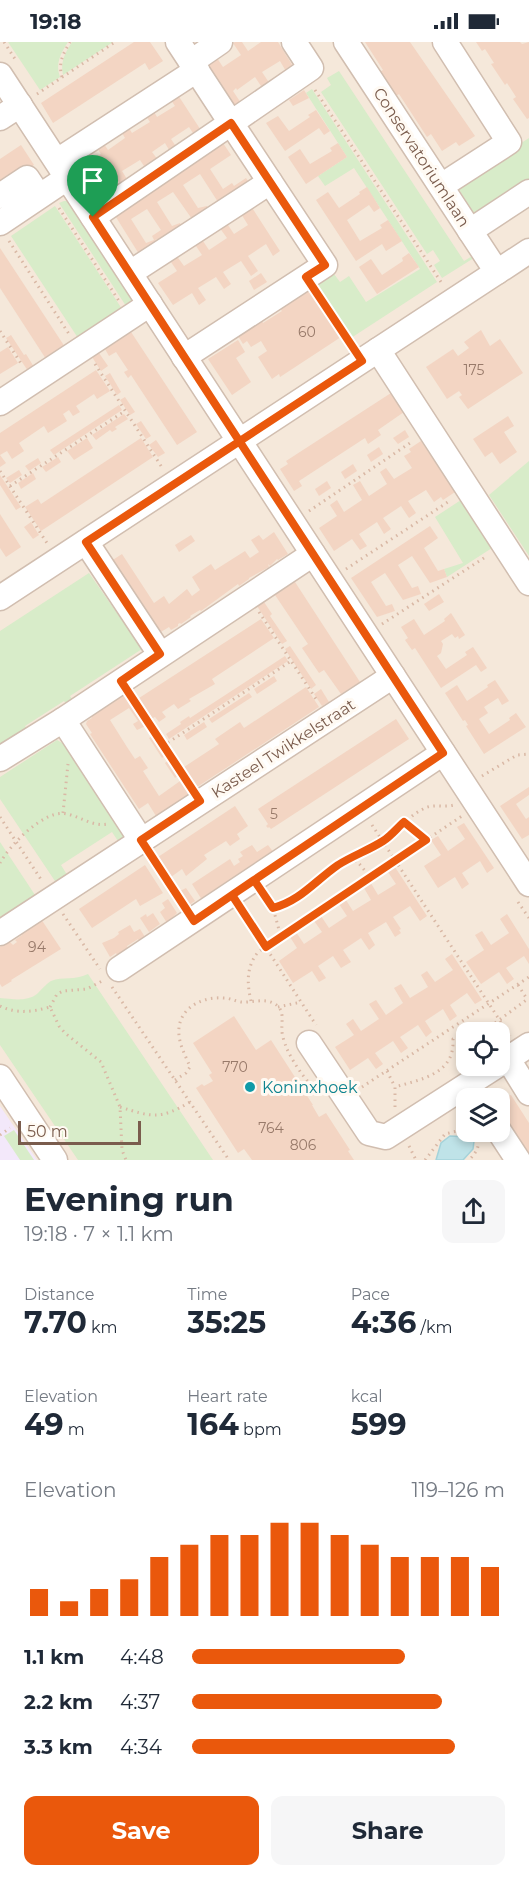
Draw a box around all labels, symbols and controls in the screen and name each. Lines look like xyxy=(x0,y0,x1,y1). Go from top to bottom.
text: 19:18 xyxy=(30,8,82,35)
street label: Conservatoriumlaan xyxy=(369,84,474,231)
pin xyxy=(67,155,118,217)
icon: arrive xyxy=(76,164,109,197)
house number: 60 xyxy=(298,323,316,341)
house number: 175 xyxy=(464,361,485,379)
street label: Kasteel Twikkelstraat xyxy=(208,695,359,802)
house number: 5 xyxy=(270,805,278,823)
house number: 94 xyxy=(28,938,47,956)
map controls xyxy=(456,1022,510,1142)
button: locate xyxy=(456,1022,510,1076)
house number: 770 xyxy=(222,1058,248,1076)
place label: Koninxhoek xyxy=(262,1078,358,1097)
marker: Koninxhoek xyxy=(243,1080,257,1094)
button: layers xyxy=(456,1088,510,1142)
scale bar xyxy=(18,1118,141,1146)
house number: 764 xyxy=(258,1119,285,1137)
text: 50 m xyxy=(27,1122,68,1141)
house number: 806 xyxy=(290,1136,317,1154)
text: Evening run xyxy=(24,1179,234,1219)
button: share xyxy=(442,1180,505,1243)
text: 19:18 · 7 × 1.1 km xyxy=(24,1222,174,1246)
text: Distance xyxy=(24,1285,94,1304)
text: Time xyxy=(187,1285,227,1304)
text: Pace xyxy=(351,1285,390,1304)
text: 7.70 xyxy=(24,1304,87,1341)
text: 35:25 xyxy=(187,1304,266,1341)
text: 4:36 xyxy=(351,1304,416,1341)
text: km xyxy=(87,1318,118,1337)
text: /km xyxy=(416,1318,452,1337)
text: Elevation xyxy=(24,1387,98,1406)
text: Heart rate xyxy=(187,1387,268,1406)
text: kcal xyxy=(351,1387,383,1406)
text: 49 xyxy=(24,1406,64,1443)
text: 164 xyxy=(187,1406,239,1443)
text: 599 xyxy=(351,1406,407,1443)
text: m xyxy=(64,1420,85,1439)
text: bpm xyxy=(239,1420,282,1439)
text: Elevation xyxy=(24,1478,116,1502)
text: 119–126 m xyxy=(411,1478,505,1502)
text: 1.1 km xyxy=(24,1645,84,1669)
text: 4:48 xyxy=(120,1645,164,1669)
text: 2.2 km xyxy=(24,1690,93,1714)
text: 4:37 xyxy=(120,1690,160,1714)
text: 3.3 km xyxy=(24,1735,93,1759)
text: 4:34 xyxy=(120,1735,162,1759)
button: Save xyxy=(24,1796,259,1865)
button: Share xyxy=(271,1796,505,1865)

